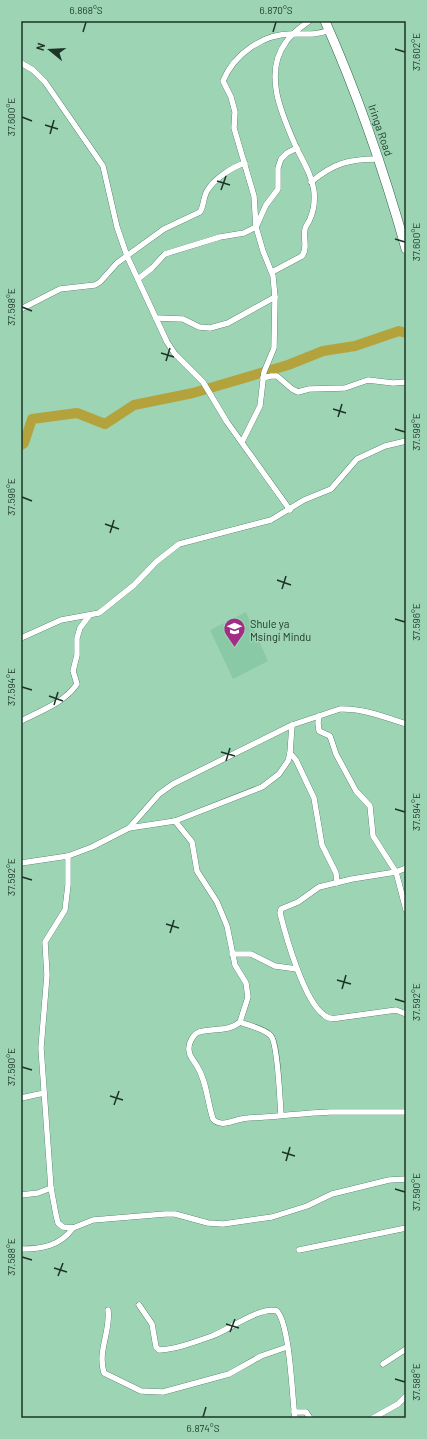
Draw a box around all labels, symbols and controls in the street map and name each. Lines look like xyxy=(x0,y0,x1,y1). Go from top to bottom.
text: 6.868°S xyxy=(69,4,103,16)
text: 6.870°S xyxy=(259,4,293,16)
north arrow xyxy=(30,30,70,70)
text: 37.602°E xyxy=(410,33,422,71)
text: N xyxy=(33,41,47,52)
text: 37.600°E xyxy=(5,98,17,136)
street label: Iringa Road xyxy=(366,103,396,157)
text: 37.600°E xyxy=(410,223,422,261)
text: 37.598°E xyxy=(5,288,17,326)
text: 37.598°E xyxy=(410,413,422,451)
text: 37.596°E xyxy=(5,478,17,516)
text: 37.596°E xyxy=(410,603,422,641)
school or university icon: Shule ya Msingi Mindu xyxy=(222,616,248,649)
place label: Shule ya Msingi Mindu xyxy=(250,617,311,643)
text: 37.594°E xyxy=(5,668,17,706)
text: 37.594°E xyxy=(410,793,422,831)
text: 37.592°E xyxy=(5,858,17,896)
text: 37.592°E xyxy=(410,983,422,1021)
text: 37.590°E xyxy=(5,1048,17,1086)
text: 37.590°E xyxy=(410,1173,422,1211)
text: 37.588°E xyxy=(5,1238,17,1276)
text: 37.588°E xyxy=(410,1363,422,1401)
text: 6.874°S xyxy=(186,1422,220,1434)

